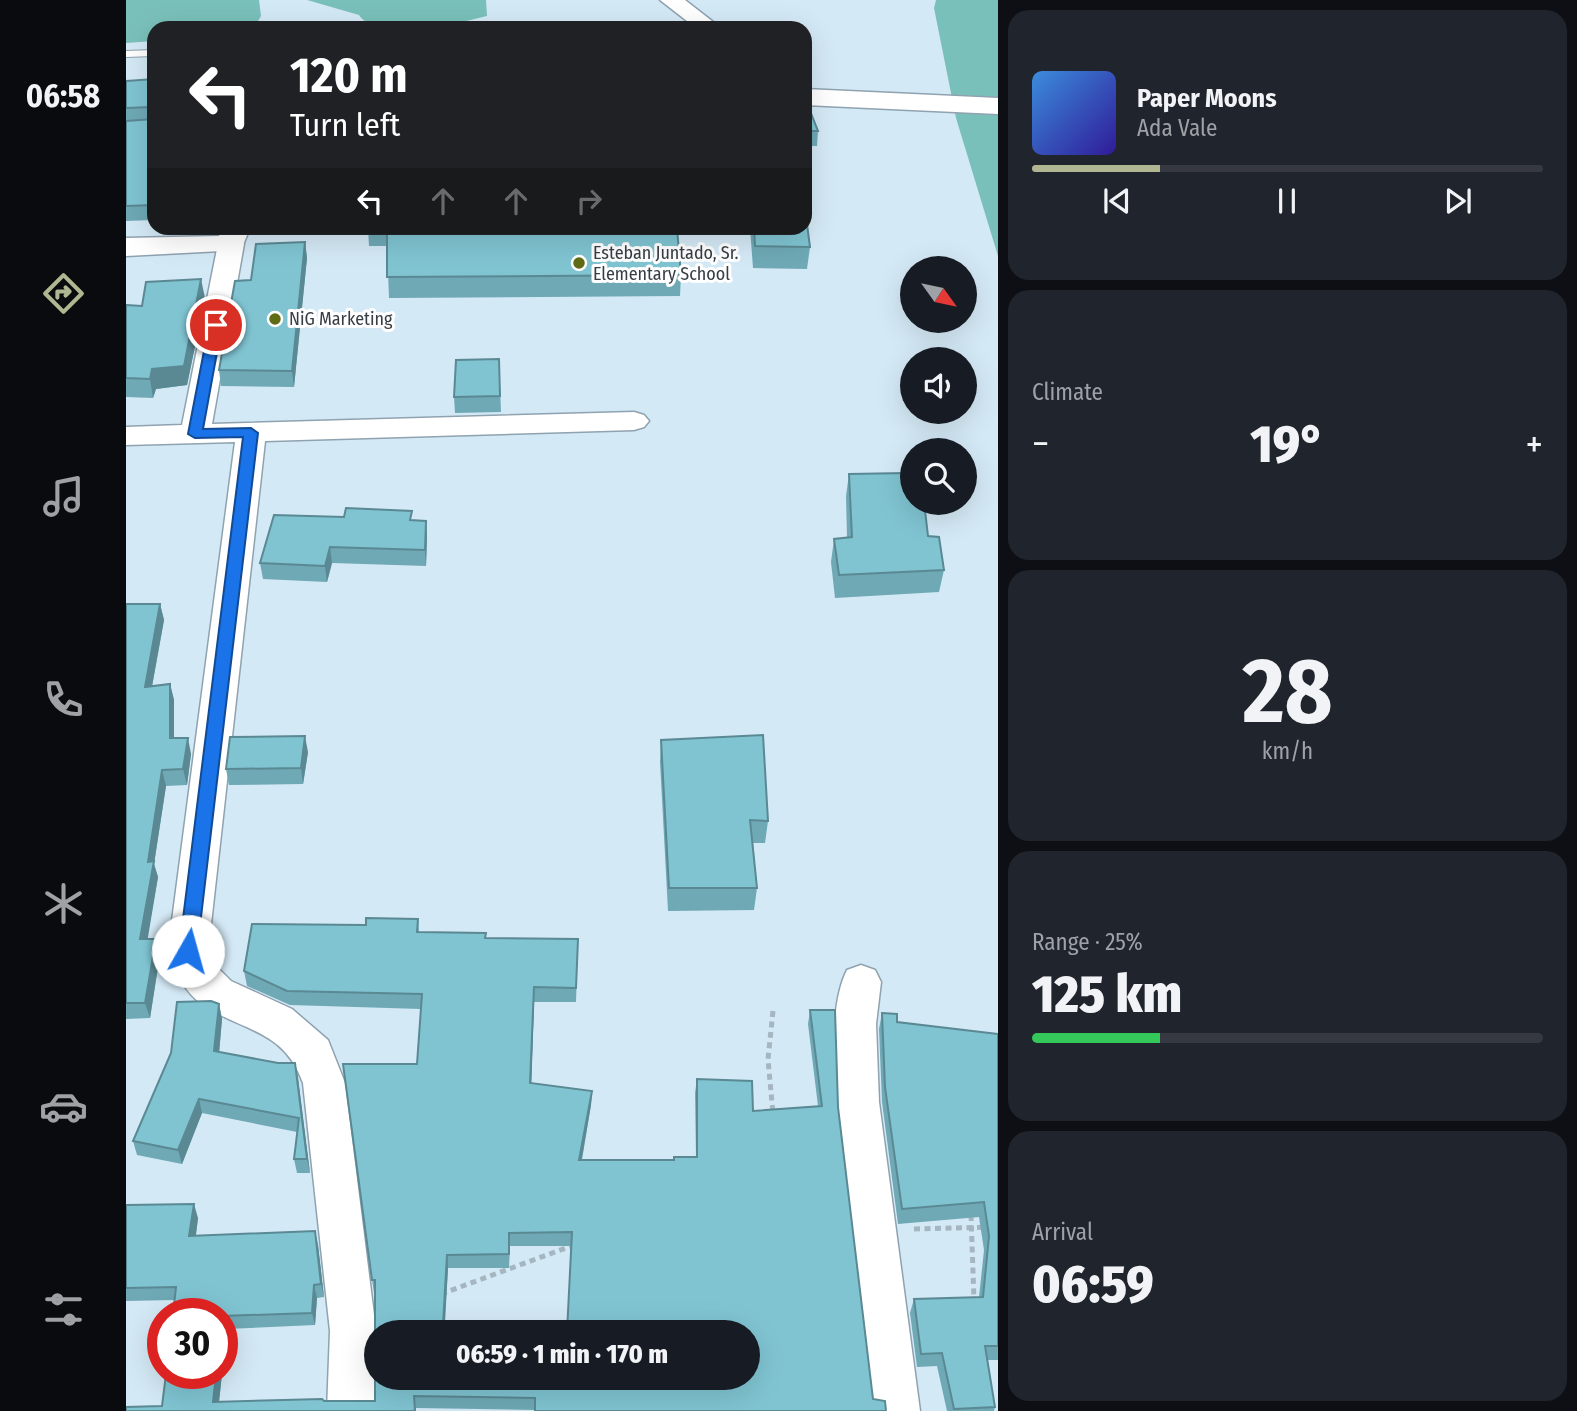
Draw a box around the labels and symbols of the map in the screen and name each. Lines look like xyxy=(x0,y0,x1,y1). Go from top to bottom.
place label: Esteban Juntado, Sr. Elementary School xyxy=(593,242,739,285)
marker: Esteban Juntado, Sr. Elementary School xyxy=(571,255,587,271)
north arrow xyxy=(900,256,976,332)
pin xyxy=(186,295,246,355)
place label: NiG Marketing xyxy=(289,308,393,330)
marker: NiG Marketing xyxy=(267,311,283,327)
position arrow xyxy=(151,914,225,988)
speed limit sign: 30 xyxy=(147,1298,238,1389)

